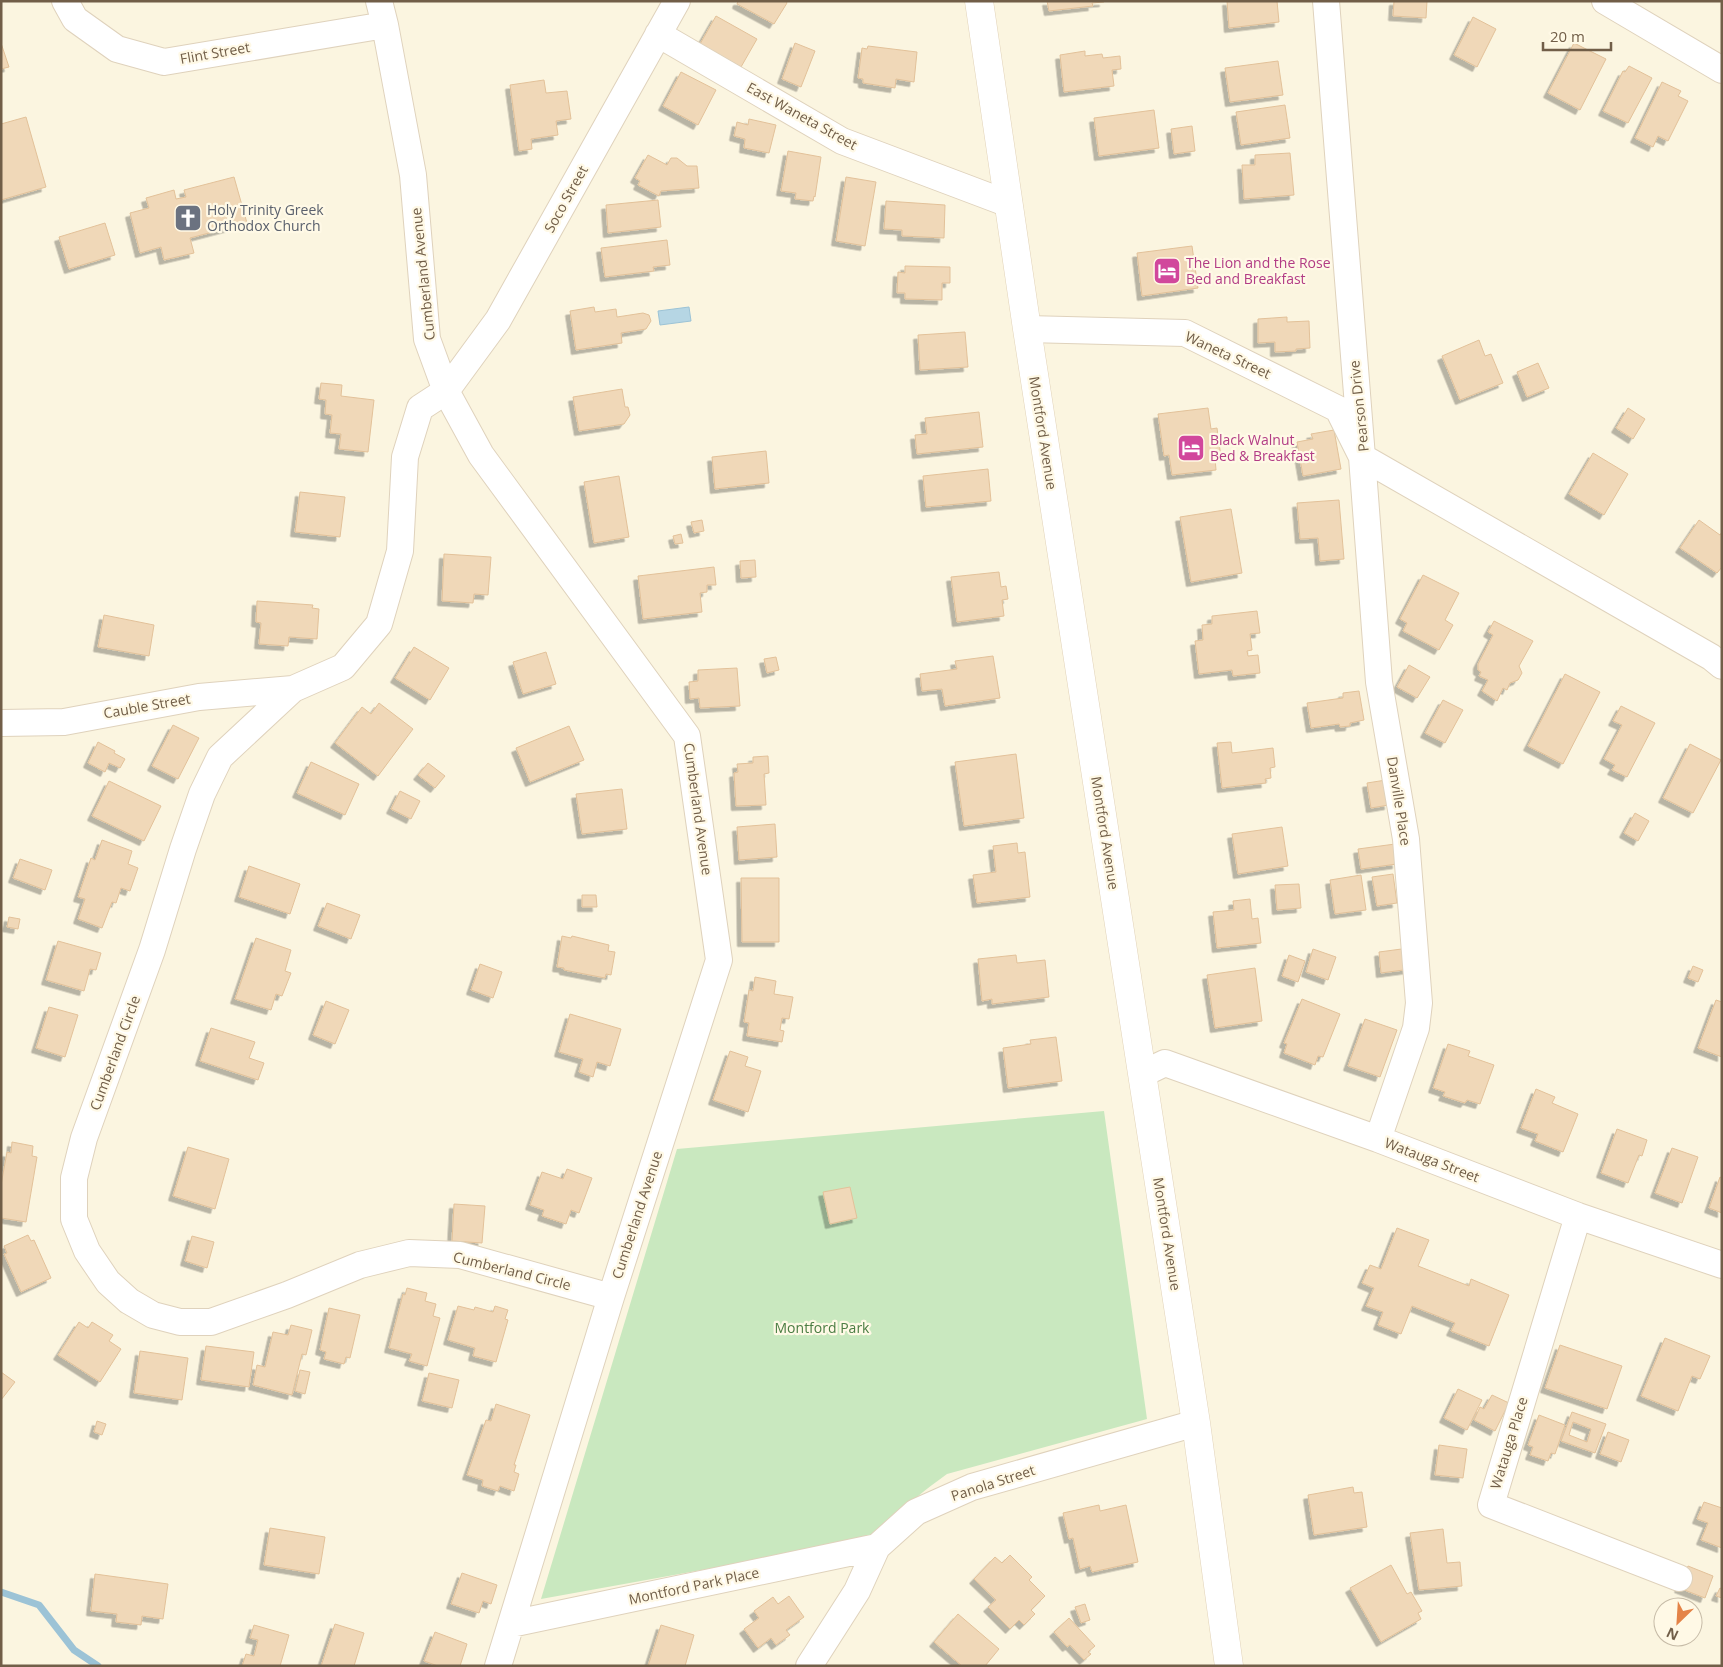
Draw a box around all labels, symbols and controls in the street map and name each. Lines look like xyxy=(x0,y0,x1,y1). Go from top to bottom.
scale bar xyxy=(1543,20,1610,52)
text: 20 m xyxy=(1550,26,1585,46)
street label: Flint Street xyxy=(178,37,251,68)
street label: East Waneta Street xyxy=(744,77,861,154)
street label: Soco Street xyxy=(539,162,592,236)
place label: Holy Trinity Greek Orthodox Church xyxy=(207,200,324,235)
church icon: Holy Trinity Greek Orthodox Church xyxy=(173,203,203,233)
street label: Cumberland Avenue xyxy=(406,207,439,341)
place label: The Lion and the Rose Bed and Breakfast xyxy=(1186,253,1331,288)
hotel icon: The Lion and the Rose Bed and Breakfast xyxy=(1152,256,1182,286)
street label: Waneta Street xyxy=(1182,326,1274,383)
street label: Pearson Drive xyxy=(1344,359,1373,452)
street label: Montford Avenue xyxy=(1025,375,1062,491)
place label: Black Walnut Bed & Breakfast xyxy=(1210,430,1315,465)
hotel icon: Black Walnut Bed & Breakfast xyxy=(1176,433,1206,463)
street label: Cauble Street xyxy=(102,689,192,722)
street label: Cumberland Avenue xyxy=(680,742,717,876)
street label: Danville Place xyxy=(1383,755,1416,847)
street label: Montford Avenue xyxy=(1087,775,1124,891)
street label: Cumberland Circle xyxy=(85,993,144,1113)
street label: Watauga Street xyxy=(1382,1133,1482,1186)
street label: Cumberland Avenue xyxy=(607,1148,666,1281)
street label: Montford Avenue xyxy=(1149,1176,1186,1292)
street label: Cumberland Circle xyxy=(451,1247,573,1294)
park label: Montford Park xyxy=(775,1318,870,1337)
street label: Watauga Place xyxy=(1485,1394,1532,1491)
street label: Panola Street xyxy=(948,1460,1037,1505)
street label: Montford Park Place xyxy=(627,1562,761,1609)
north arrow xyxy=(1653,1597,1703,1647)
text: N xyxy=(1663,1623,1681,1645)

